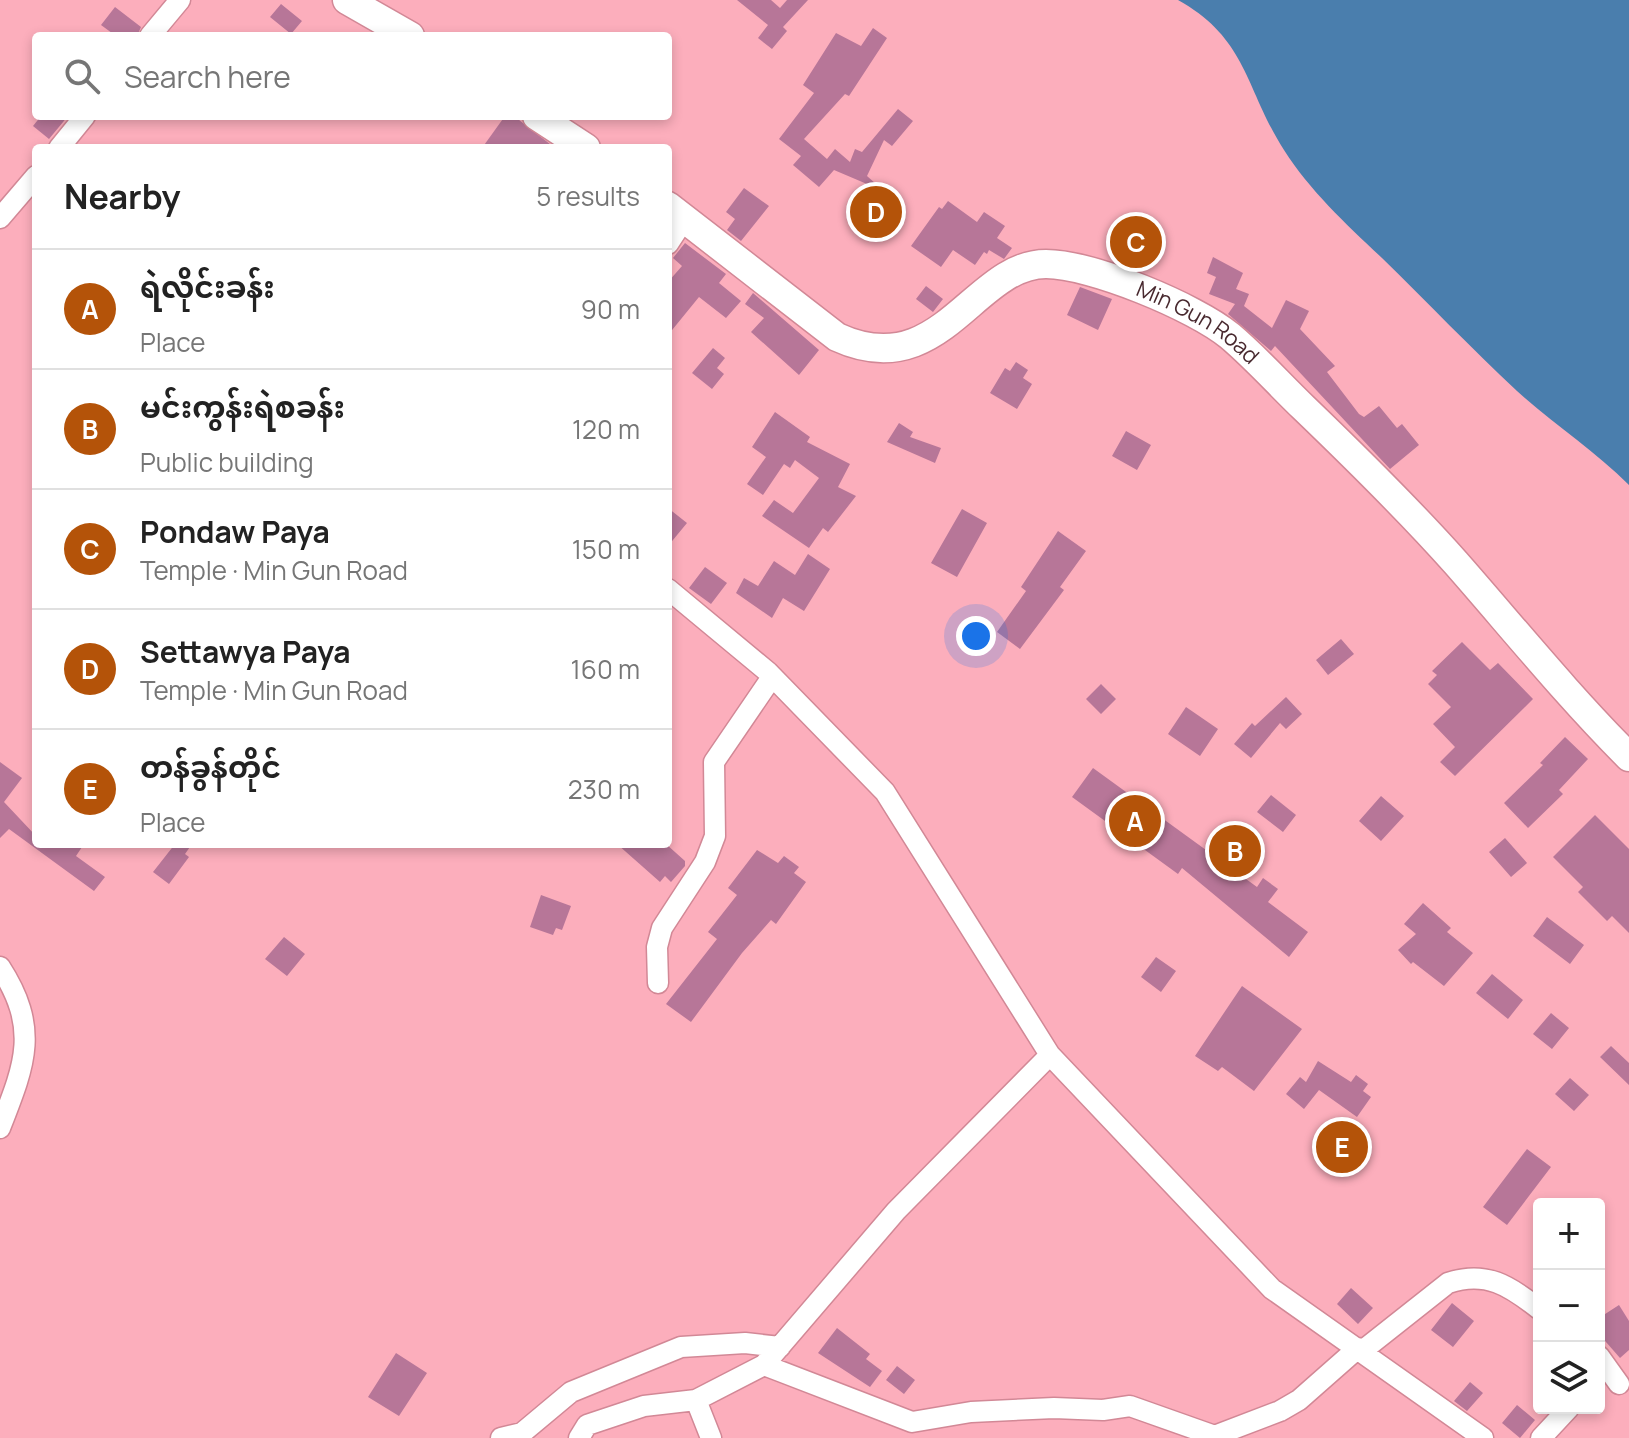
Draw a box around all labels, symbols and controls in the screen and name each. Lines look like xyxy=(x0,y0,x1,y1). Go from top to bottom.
search box xyxy=(32,32,672,120)
icon: search xyxy=(60,54,104,98)
text: Search here xyxy=(124,56,291,97)
text: Nearby xyxy=(64,173,180,219)
text: 5 results xyxy=(536,178,640,214)
pin: D xyxy=(850,182,902,242)
pin: C xyxy=(1110,212,1162,272)
text: ရဲလိုင်းခန်း xyxy=(140,266,275,307)
street label: Min Gun Road xyxy=(1132,274,1266,370)
text: A xyxy=(81,291,99,327)
text: 90 m xyxy=(581,291,640,327)
text: Place xyxy=(140,324,205,360)
text: မင်းကွန်းရဲစခန်း xyxy=(140,386,345,427)
text: B xyxy=(82,411,98,447)
text: 120 m xyxy=(572,411,640,447)
text: Public building xyxy=(140,444,314,480)
text: Pondaw Paya xyxy=(140,511,330,552)
text: C xyxy=(80,531,100,567)
text: 150 m xyxy=(572,531,640,567)
text: Temple · Min Gun Road xyxy=(140,552,408,588)
your location xyxy=(956,616,996,656)
text: Settawya Paya xyxy=(140,631,351,672)
text: D xyxy=(81,651,99,687)
text: 160 m xyxy=(571,651,640,687)
text: Temple · Min Gun Road xyxy=(140,672,408,708)
text: တန်ခွန်တိုင် xyxy=(140,746,281,787)
text: E xyxy=(82,771,98,807)
text: 230 m xyxy=(568,771,640,807)
pin: A xyxy=(1109,791,1161,851)
text: Place xyxy=(140,804,205,840)
pin: B xyxy=(1209,821,1261,881)
pin: E xyxy=(1316,1117,1368,1177)
map controls xyxy=(1533,1198,1605,1414)
button: + xyxy=(1533,1198,1605,1270)
button: − xyxy=(1533,1270,1605,1342)
button: layers xyxy=(1533,1342,1605,1414)

